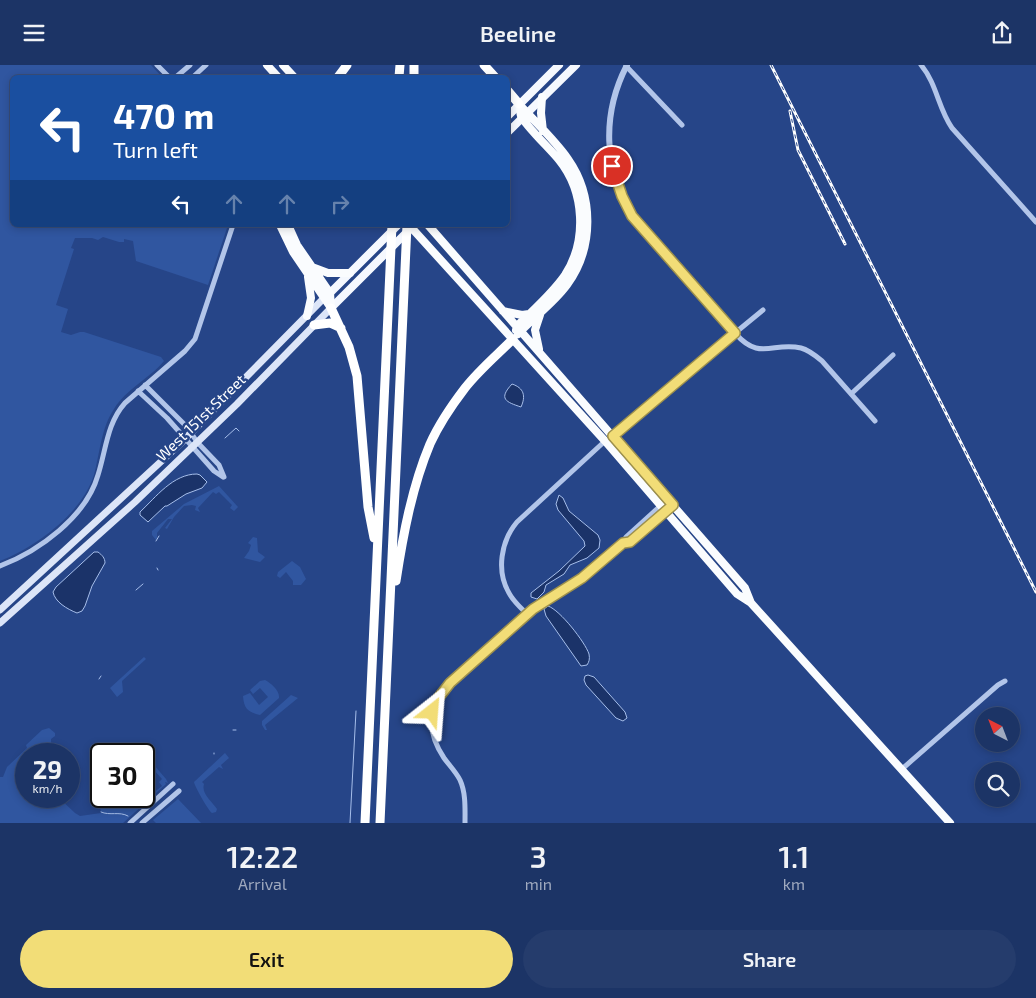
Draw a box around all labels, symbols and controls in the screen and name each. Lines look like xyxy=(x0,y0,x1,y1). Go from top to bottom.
icon: menu xyxy=(20,19,48,47)
icon: share xyxy=(988,19,1016,47)
text: Beeline xyxy=(480,20,556,46)
text: 470 m xyxy=(113,94,214,136)
icon: left xyxy=(30,95,95,160)
text: Turn left xyxy=(113,136,198,162)
pin xyxy=(591,145,633,187)
icon: arrive xyxy=(598,152,626,180)
icon: left xyxy=(167,190,195,218)
icon: ahead xyxy=(220,190,248,218)
icon: ahead xyxy=(273,190,301,218)
icon: right xyxy=(326,190,354,218)
street label: West 151st Street xyxy=(152,370,249,464)
position arrow xyxy=(405,685,457,737)
north arrow xyxy=(975,707,1020,753)
map controls xyxy=(975,707,1020,807)
speed limit sign: 30 xyxy=(90,743,155,808)
text: 29 xyxy=(33,754,62,784)
button: search xyxy=(975,762,1020,807)
text: km/h xyxy=(33,781,62,795)
text: 12:22 xyxy=(227,838,298,874)
text: 3 xyxy=(530,838,547,874)
text: 1.1 xyxy=(778,838,809,874)
text: Arrival xyxy=(238,874,287,893)
text: min xyxy=(525,874,552,893)
text: km xyxy=(783,874,805,893)
button: Exit xyxy=(20,930,513,988)
button: Share xyxy=(523,930,1016,988)

